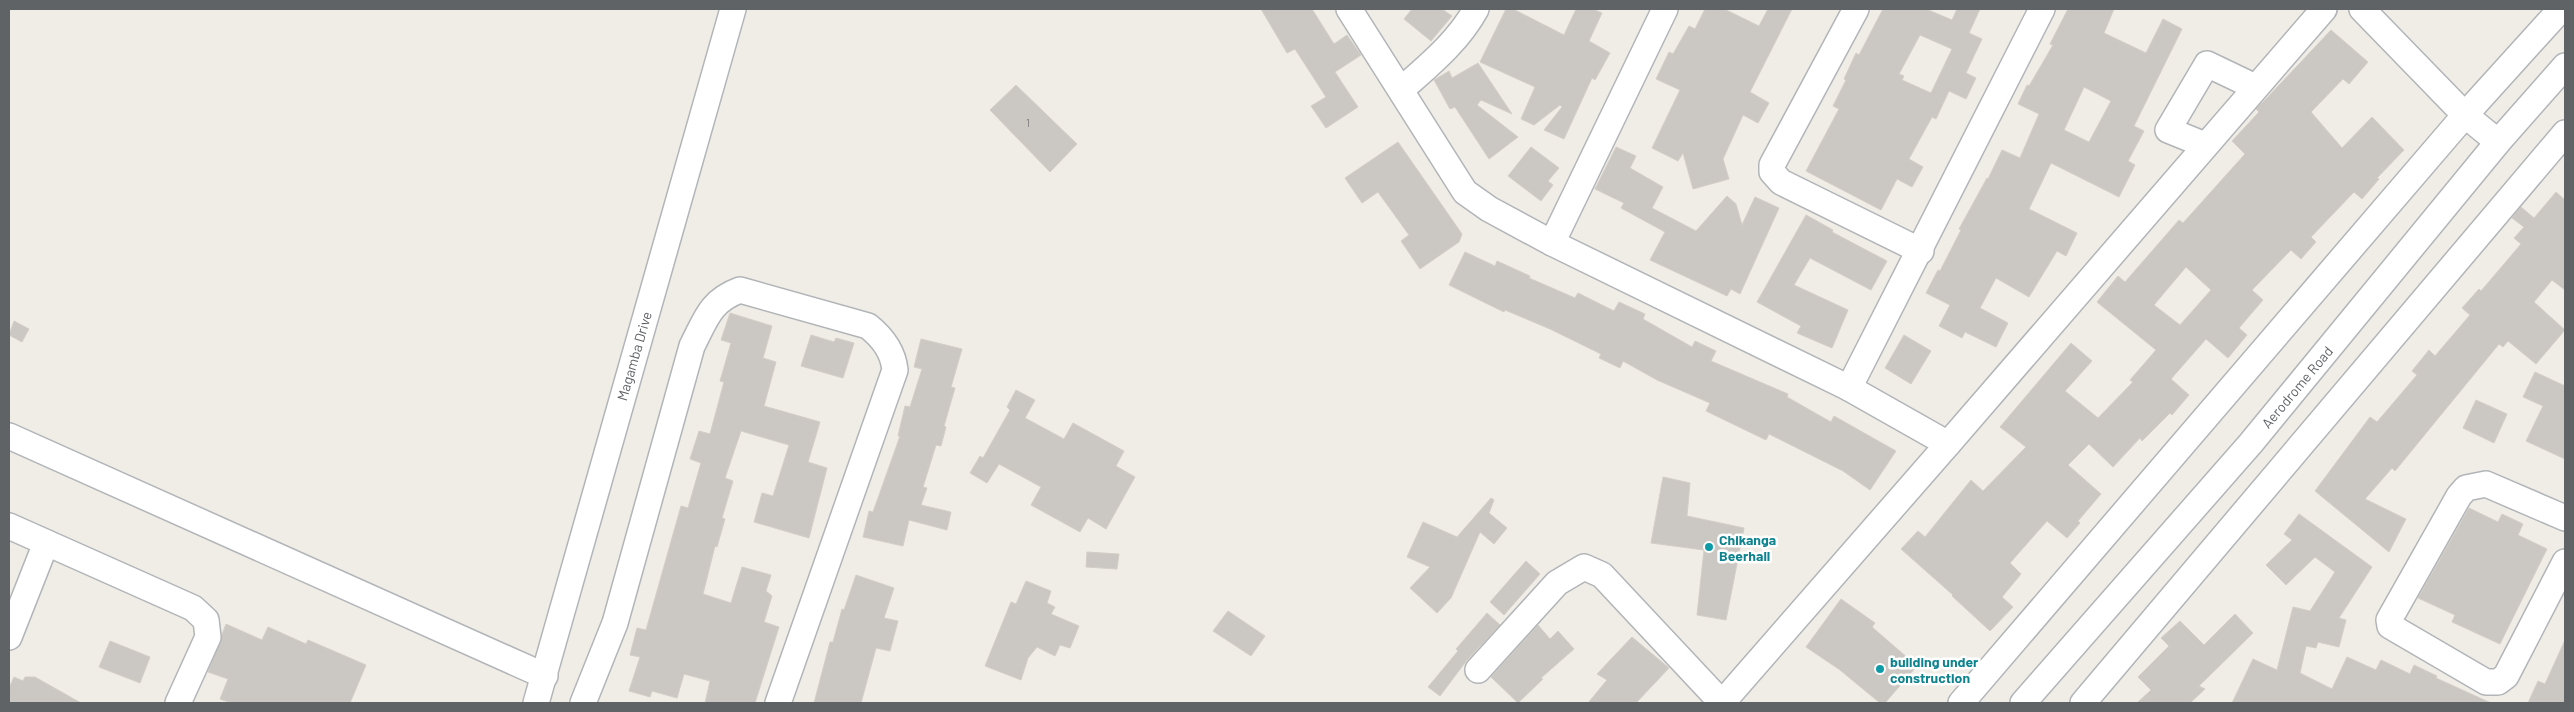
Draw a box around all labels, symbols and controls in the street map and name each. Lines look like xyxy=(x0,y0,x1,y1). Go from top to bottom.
house number: 1 xyxy=(1026,116,1030,129)
street label: Magamba Drive xyxy=(613,309,655,403)
street label: Aerodrome Road xyxy=(2258,343,2336,431)
place label: Chikanga Beerhall xyxy=(1719,531,1776,564)
marker: Chikanga Beerhall xyxy=(1703,541,1715,553)
place label: building under construction xyxy=(1890,653,1979,686)
marker: building under construction xyxy=(1874,663,1886,675)

